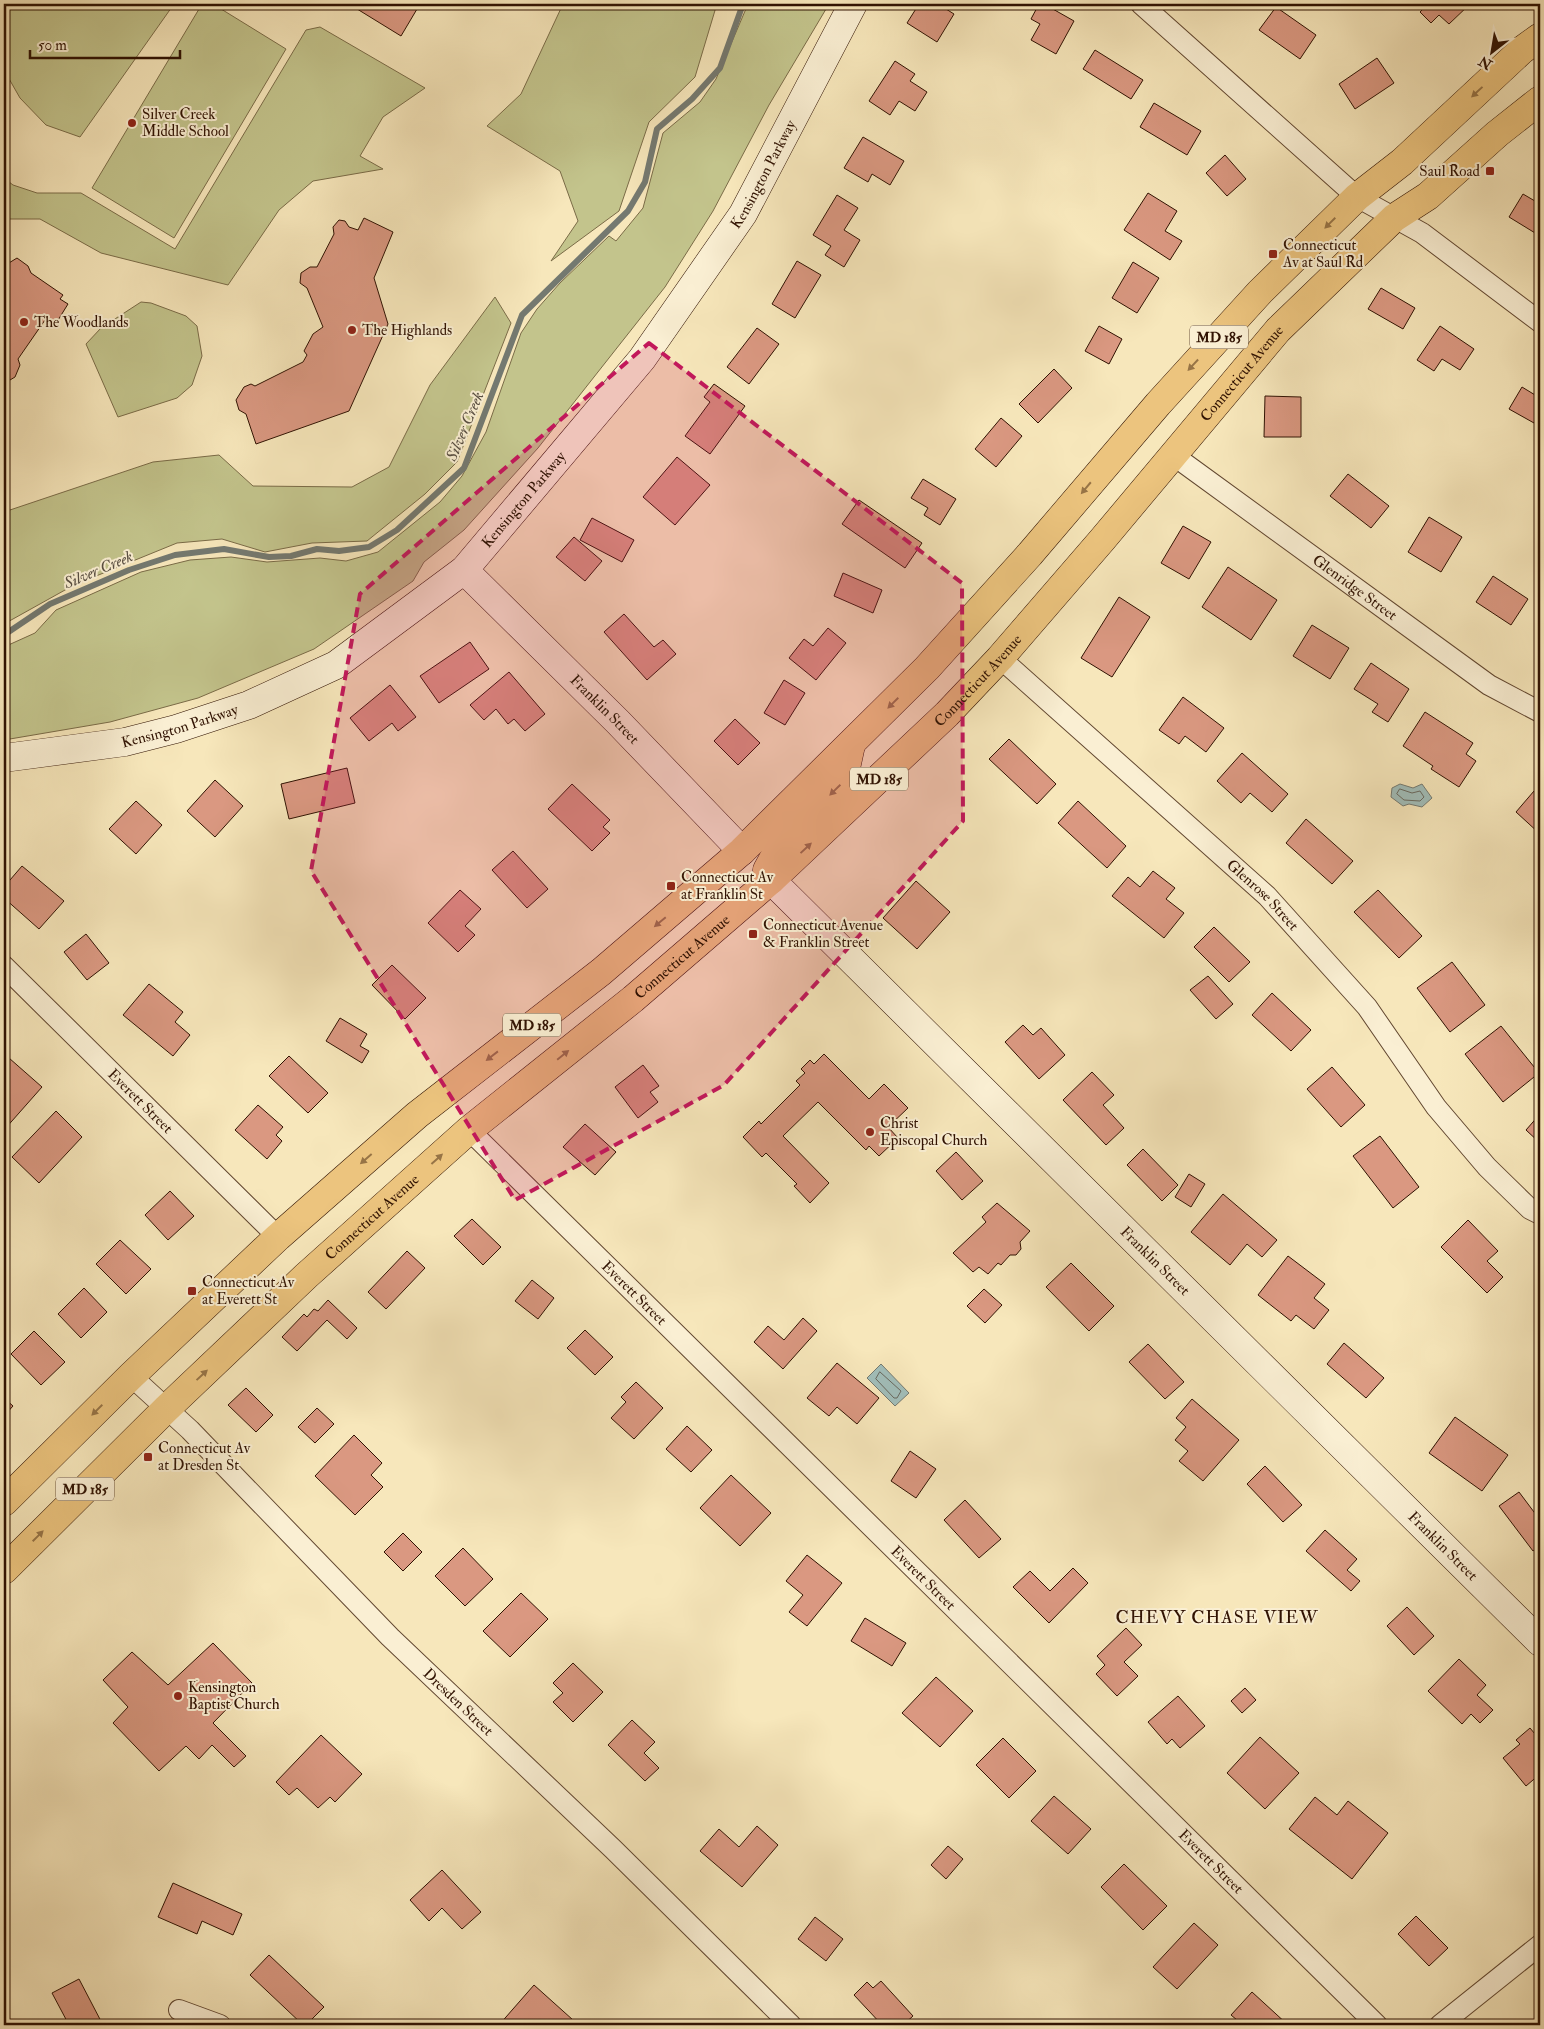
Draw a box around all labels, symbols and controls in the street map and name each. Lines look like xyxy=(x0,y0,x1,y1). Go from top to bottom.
scale bar xyxy=(30,28,180,60)
north arrow xyxy=(1466,28,1516,78)
text: 50 m xyxy=(38,36,67,55)
text: N xyxy=(1475,52,1496,74)
one-way arrow xyxy=(1471,86,1483,98)
place label: Silver Creek Middle School xyxy=(142,105,229,141)
marker: Silver Creek Middle School xyxy=(126,117,138,129)
street label: Kensington Parkway xyxy=(727,117,801,233)
place label: Saul Road xyxy=(1419,162,1481,181)
marker: Saul Road xyxy=(1484,165,1496,177)
one-way arrow xyxy=(1324,217,1336,229)
place label: Connecticut Av at Saul Rd xyxy=(1282,236,1364,272)
marker: Connecticut Av at Saul Rd xyxy=(1267,248,1279,260)
place label: The Woodlands xyxy=(34,313,128,332)
marker: The Woodlands xyxy=(18,316,30,328)
place label: The Highlands xyxy=(362,321,452,340)
street label: Connecticut Avenue xyxy=(1196,321,1288,426)
marker: The Highlands xyxy=(346,324,358,336)
road number: MD 185 xyxy=(1190,326,1248,348)
one-way arrow xyxy=(1187,359,1199,371)
water label: Silver Creek xyxy=(441,389,489,465)
street label: Kensington Parkway xyxy=(478,447,570,552)
one-way arrow xyxy=(1081,481,1092,494)
water label: Silver Creek xyxy=(60,546,136,594)
street label: Glenridge Street xyxy=(1308,551,1401,625)
street label: Connecticut Avenue xyxy=(930,630,1026,731)
street label: Franklin Street xyxy=(566,671,643,748)
one-way arrow xyxy=(887,697,899,709)
street label: Kensington Parkway xyxy=(120,700,241,753)
road number: MD 185 xyxy=(850,768,908,791)
one-way arrow xyxy=(830,784,842,796)
one-way arrow xyxy=(799,842,811,854)
street label: Glenrose Street xyxy=(1223,856,1303,935)
place label: Connecticut Av at Franklin St xyxy=(681,868,774,904)
marker: Connecticut Av at Franklin St xyxy=(665,880,677,892)
street label: Connecticut Avenue xyxy=(631,911,734,1004)
one-way arrow xyxy=(654,916,666,927)
place label: Connecticut Avenue & Franklin Street xyxy=(763,916,883,952)
marker: Connecticut Avenue & Franklin Street xyxy=(747,928,759,940)
road number: MD 185 xyxy=(503,1014,561,1036)
one-way arrow xyxy=(556,1050,569,1061)
one-way arrow xyxy=(486,1051,499,1062)
street label: Everett Street xyxy=(104,1065,177,1138)
place label: Christ Episcopal Church xyxy=(880,1114,988,1151)
marker: Christ Episcopal Church xyxy=(864,1126,876,1138)
one-way arrow xyxy=(361,1153,373,1165)
one-way arrow xyxy=(431,1153,443,1165)
street label: Connecticut Avenue xyxy=(321,1170,423,1264)
street label: Franklin Street xyxy=(1116,1222,1194,1300)
street label: Everett Street xyxy=(597,1257,671,1330)
place label: Connecticut Av at Everett St xyxy=(202,1273,295,1309)
marker: Connecticut Av at Everett St xyxy=(186,1285,198,1297)
one-way arrow xyxy=(195,1369,207,1381)
one-way arrow xyxy=(91,1404,103,1416)
place label: Connecticut Av at Dresden St xyxy=(158,1439,251,1475)
marker: Connecticut Av at Dresden St xyxy=(142,1451,154,1463)
road number: MD 185 xyxy=(56,1478,114,1500)
street label: Franklin Street xyxy=(1404,1508,1482,1585)
one-way arrow xyxy=(32,1530,44,1542)
street label: Everett Street xyxy=(886,1542,960,1615)
district label: CHEVY CHASE VIEW xyxy=(1115,1606,1319,1629)
street label: Dresden Street xyxy=(419,1664,497,1740)
place label: Kensington Baptist Church xyxy=(188,1678,280,1715)
marker: Kensington Baptist Church xyxy=(172,1690,184,1702)
street label: Everett Street xyxy=(1174,1826,1247,1898)

